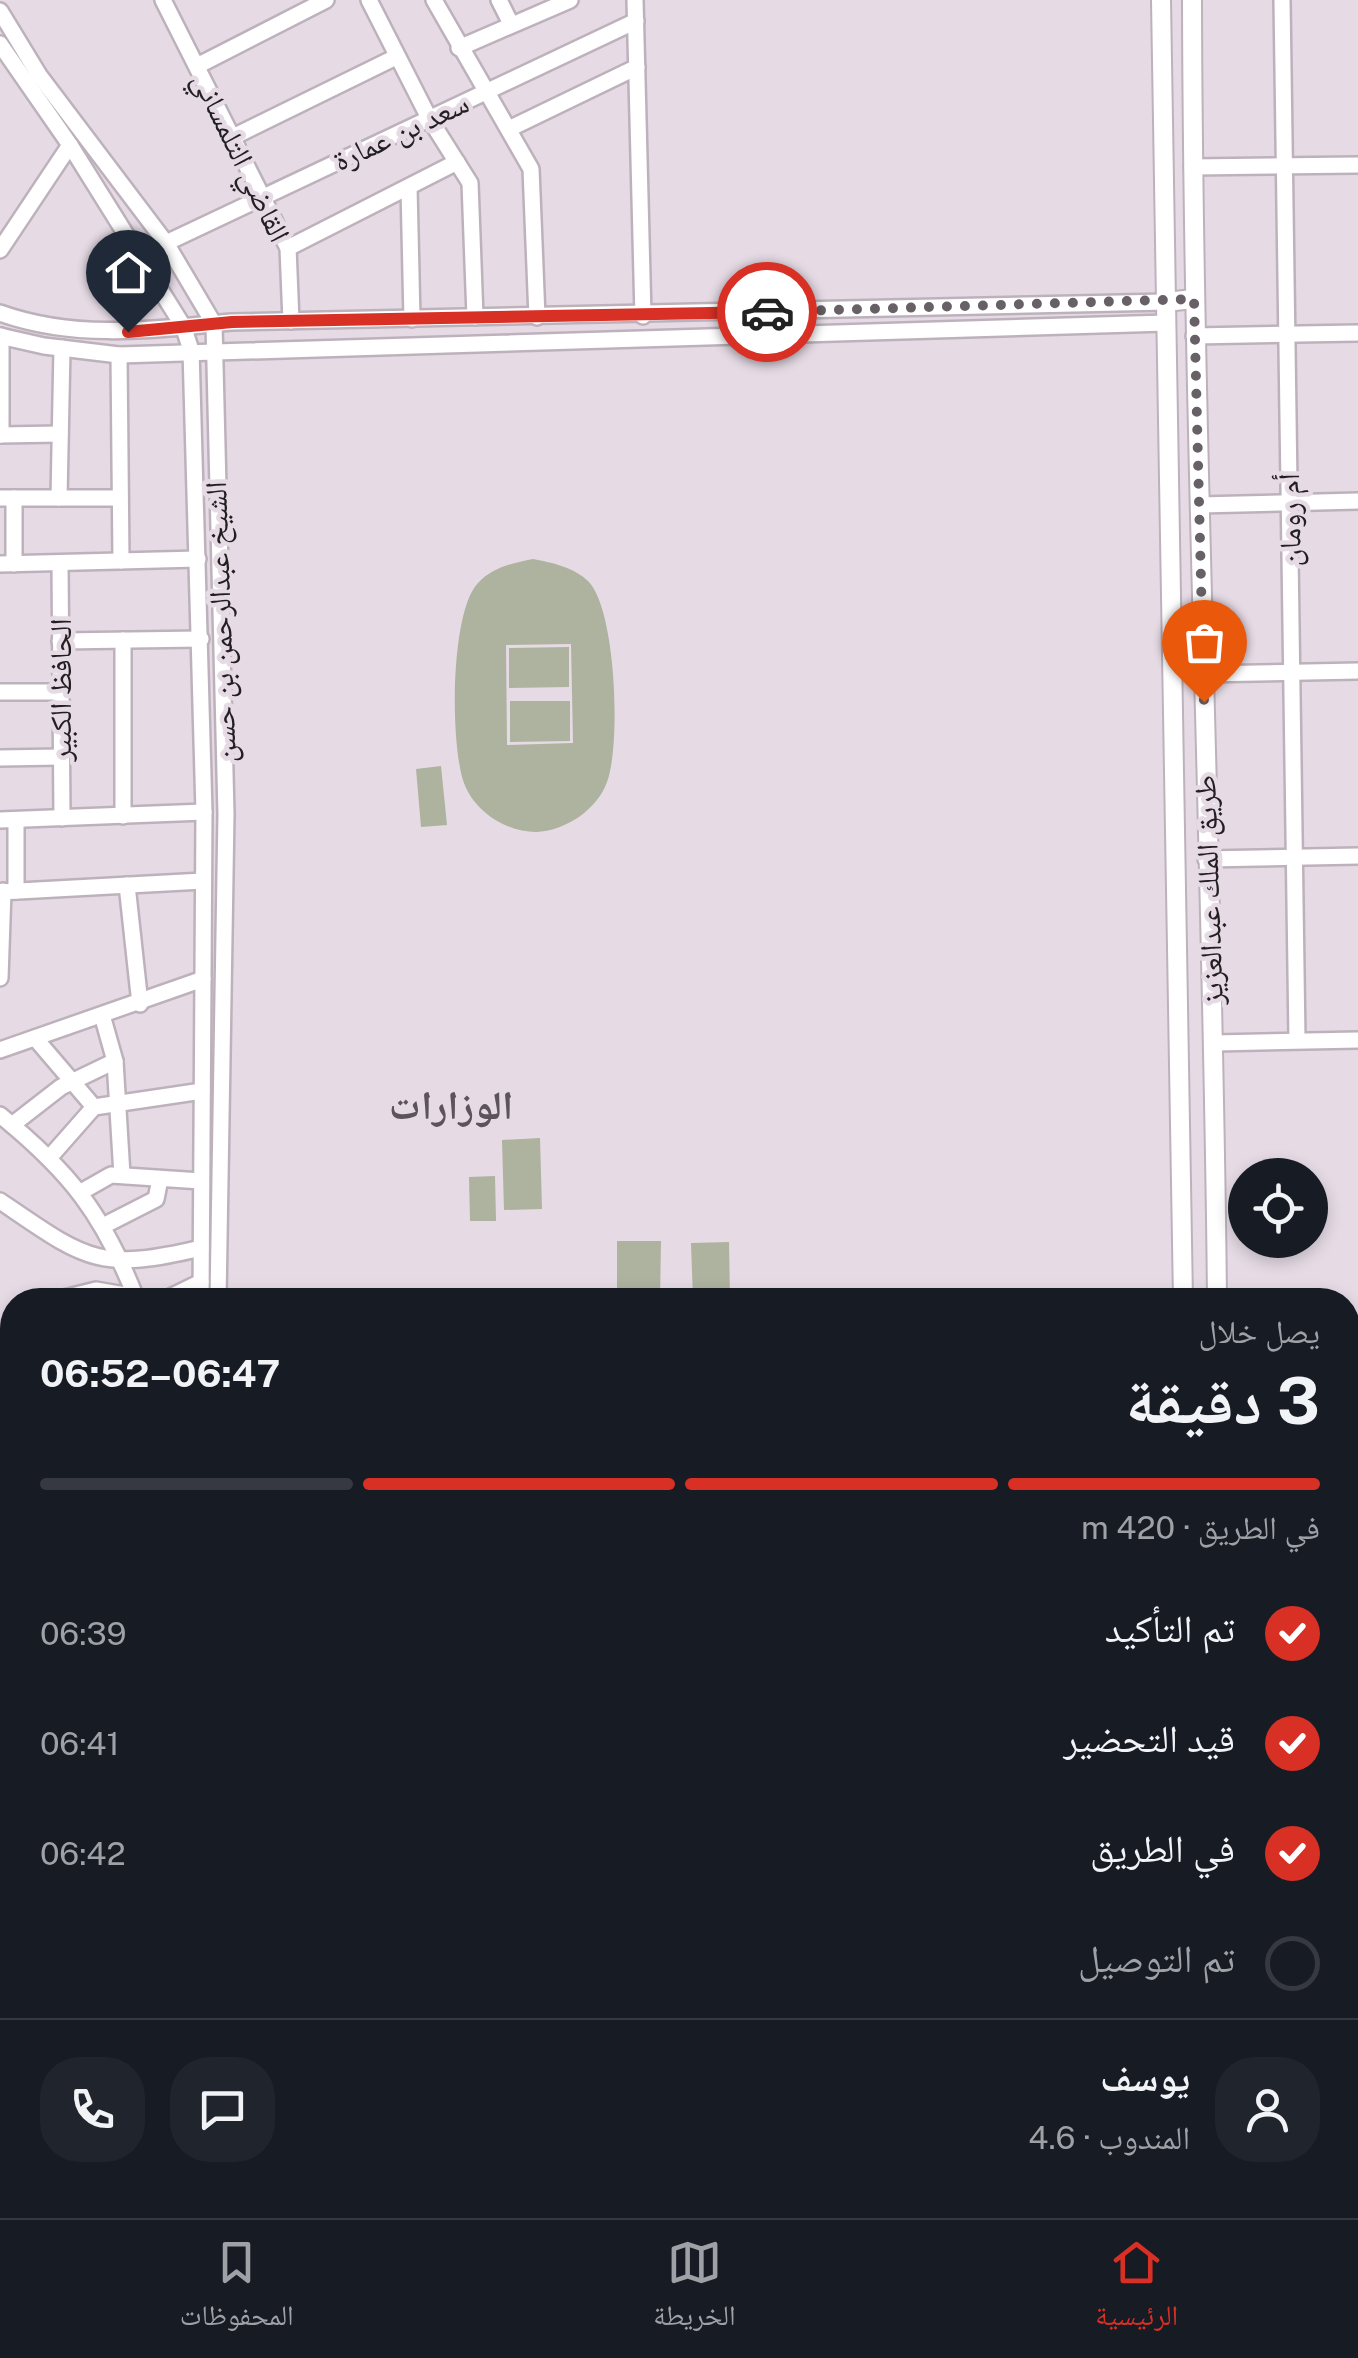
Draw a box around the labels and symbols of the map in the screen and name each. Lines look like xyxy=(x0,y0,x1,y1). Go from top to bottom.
street label: القاضي التلمساني xyxy=(179,66,299,250)
street label: سعد بن عمارة xyxy=(327,84,475,179)
pin xyxy=(86,230,171,333)
courier xyxy=(717,262,817,362)
street label: أم رومان xyxy=(1270,473,1310,567)
street label: الشيخ عبدالرحمن بن حسن xyxy=(197,481,245,763)
pin xyxy=(1162,600,1247,703)
street label: الحافظ الكبير xyxy=(42,618,78,763)
street label: طريق الملك عبدالعزيز xyxy=(1186,774,1231,1007)
district label: الوزارات xyxy=(389,1081,513,1128)

